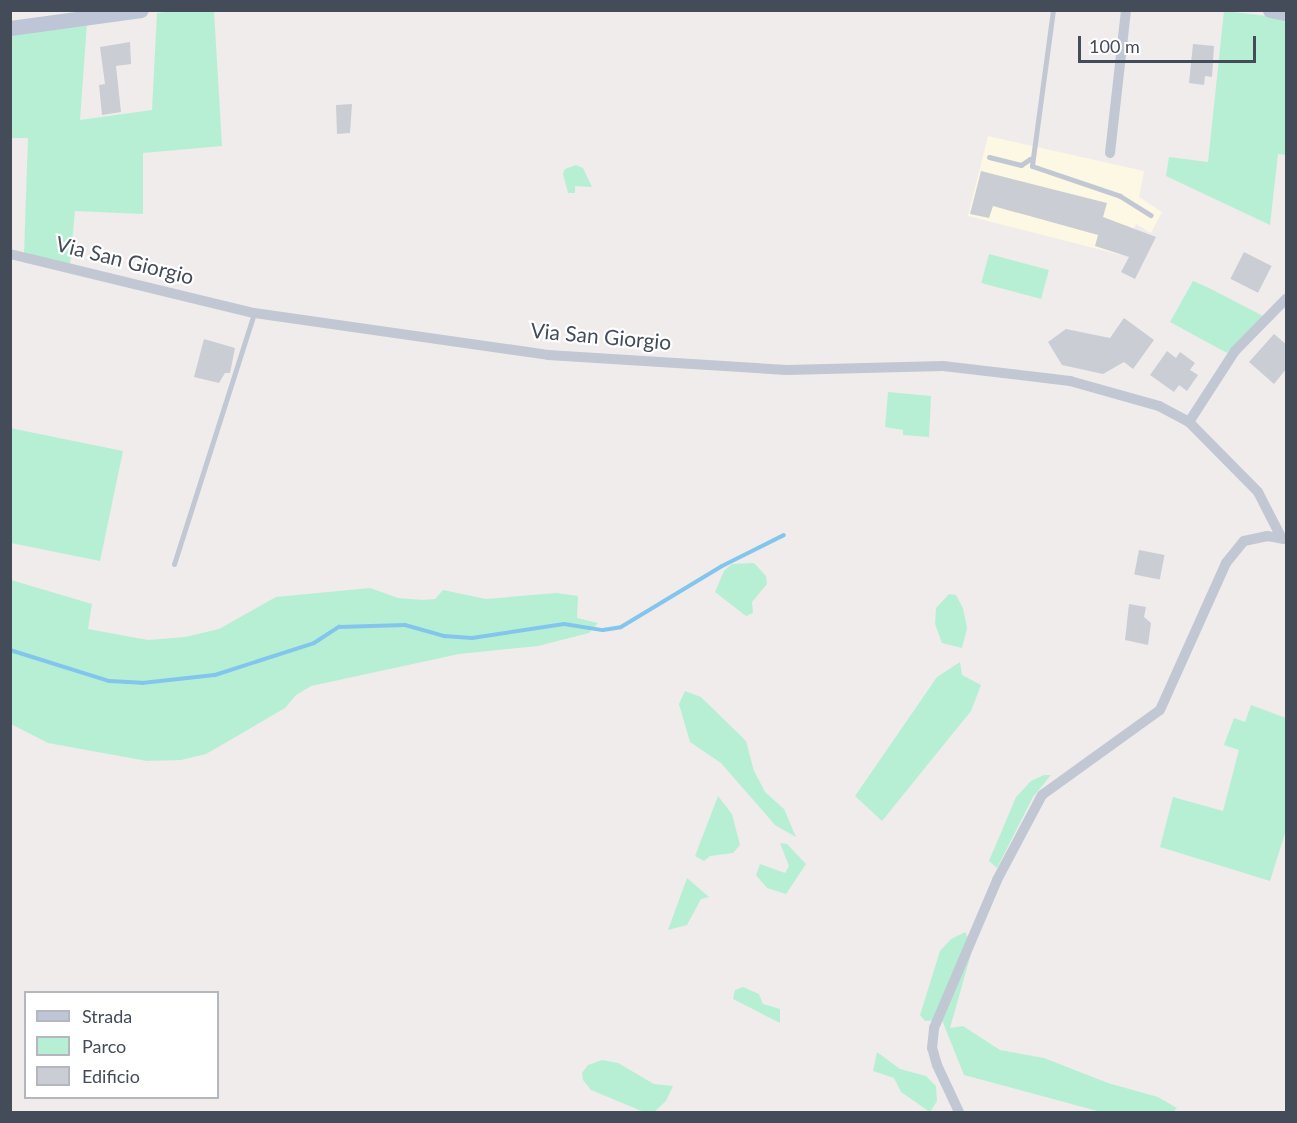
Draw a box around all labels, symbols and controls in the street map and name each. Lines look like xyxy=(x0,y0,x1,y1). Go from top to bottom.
scale bar xyxy=(1081,24,1260,62)
text: 100 m xyxy=(1089,35,1140,57)
street label: Via San Giorgio xyxy=(53,231,197,289)
street label: Via San Giorgio xyxy=(530,317,672,355)
legend xyxy=(24,991,219,1099)
text: Strada xyxy=(82,1005,132,1027)
text: Parco xyxy=(82,1035,126,1057)
text: Edificio xyxy=(82,1065,140,1087)

